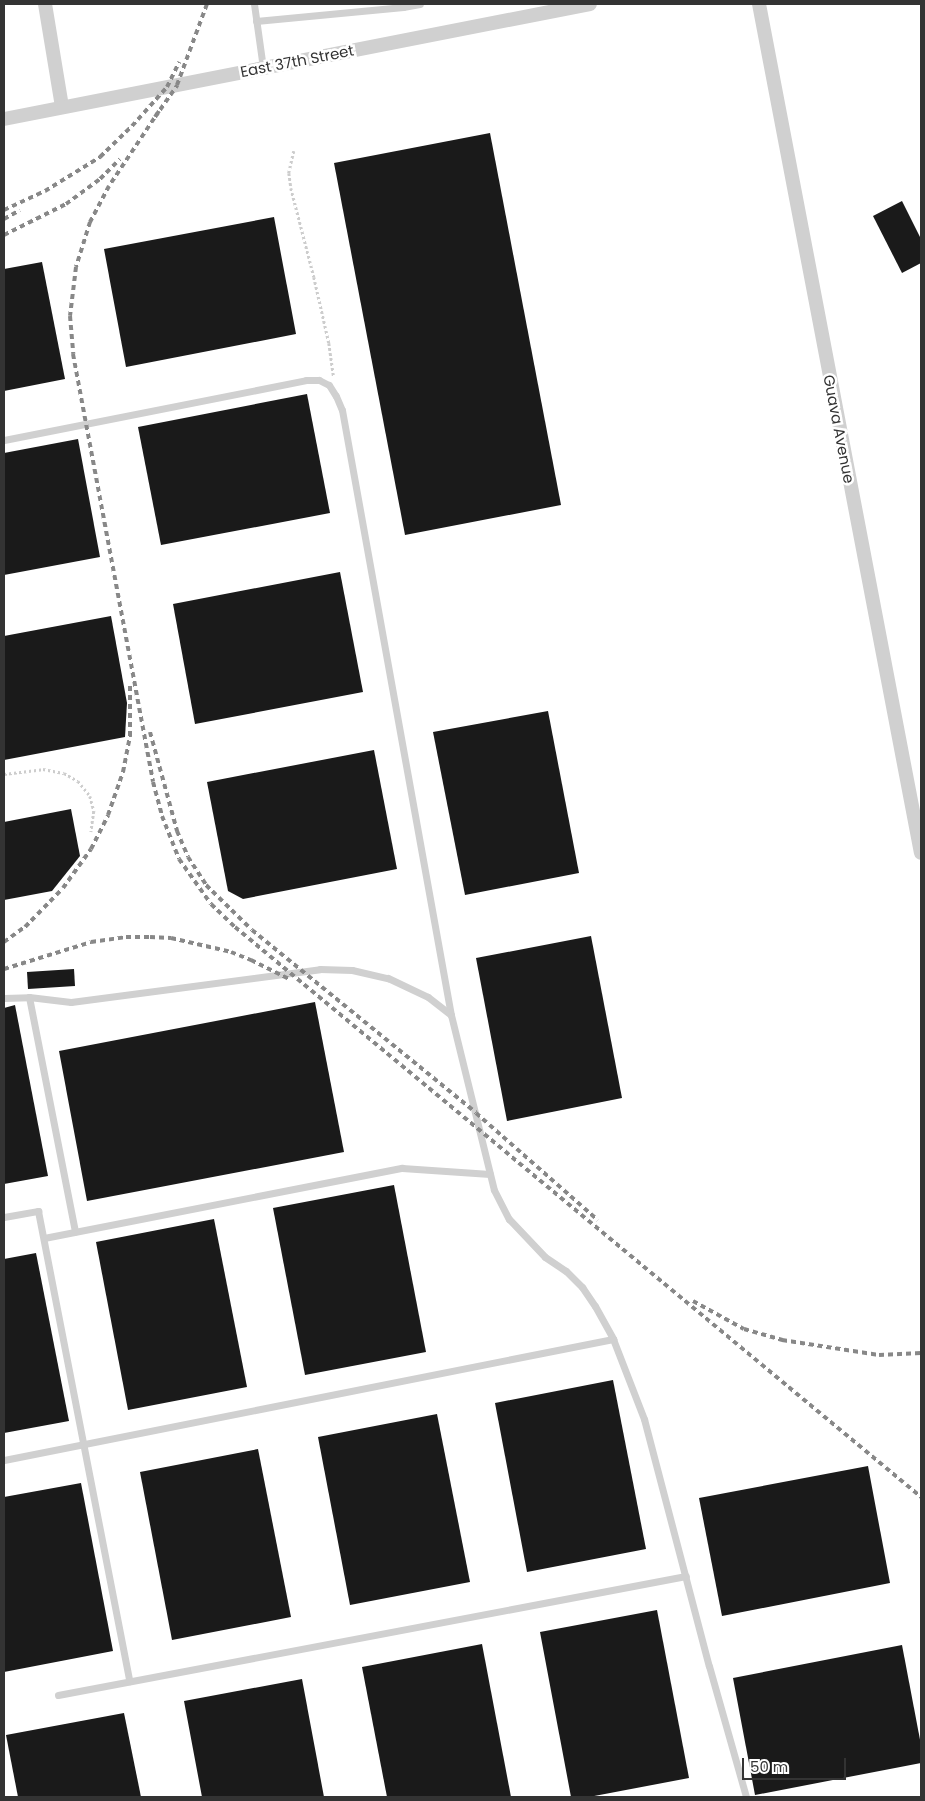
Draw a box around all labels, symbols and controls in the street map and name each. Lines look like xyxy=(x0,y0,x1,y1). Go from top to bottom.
street label: East 37th Street xyxy=(239,41,355,81)
street label: Guava Avenue xyxy=(820,373,858,485)
scale bar xyxy=(745,1748,849,1780)
text: 50 m xyxy=(750,1756,788,1777)

